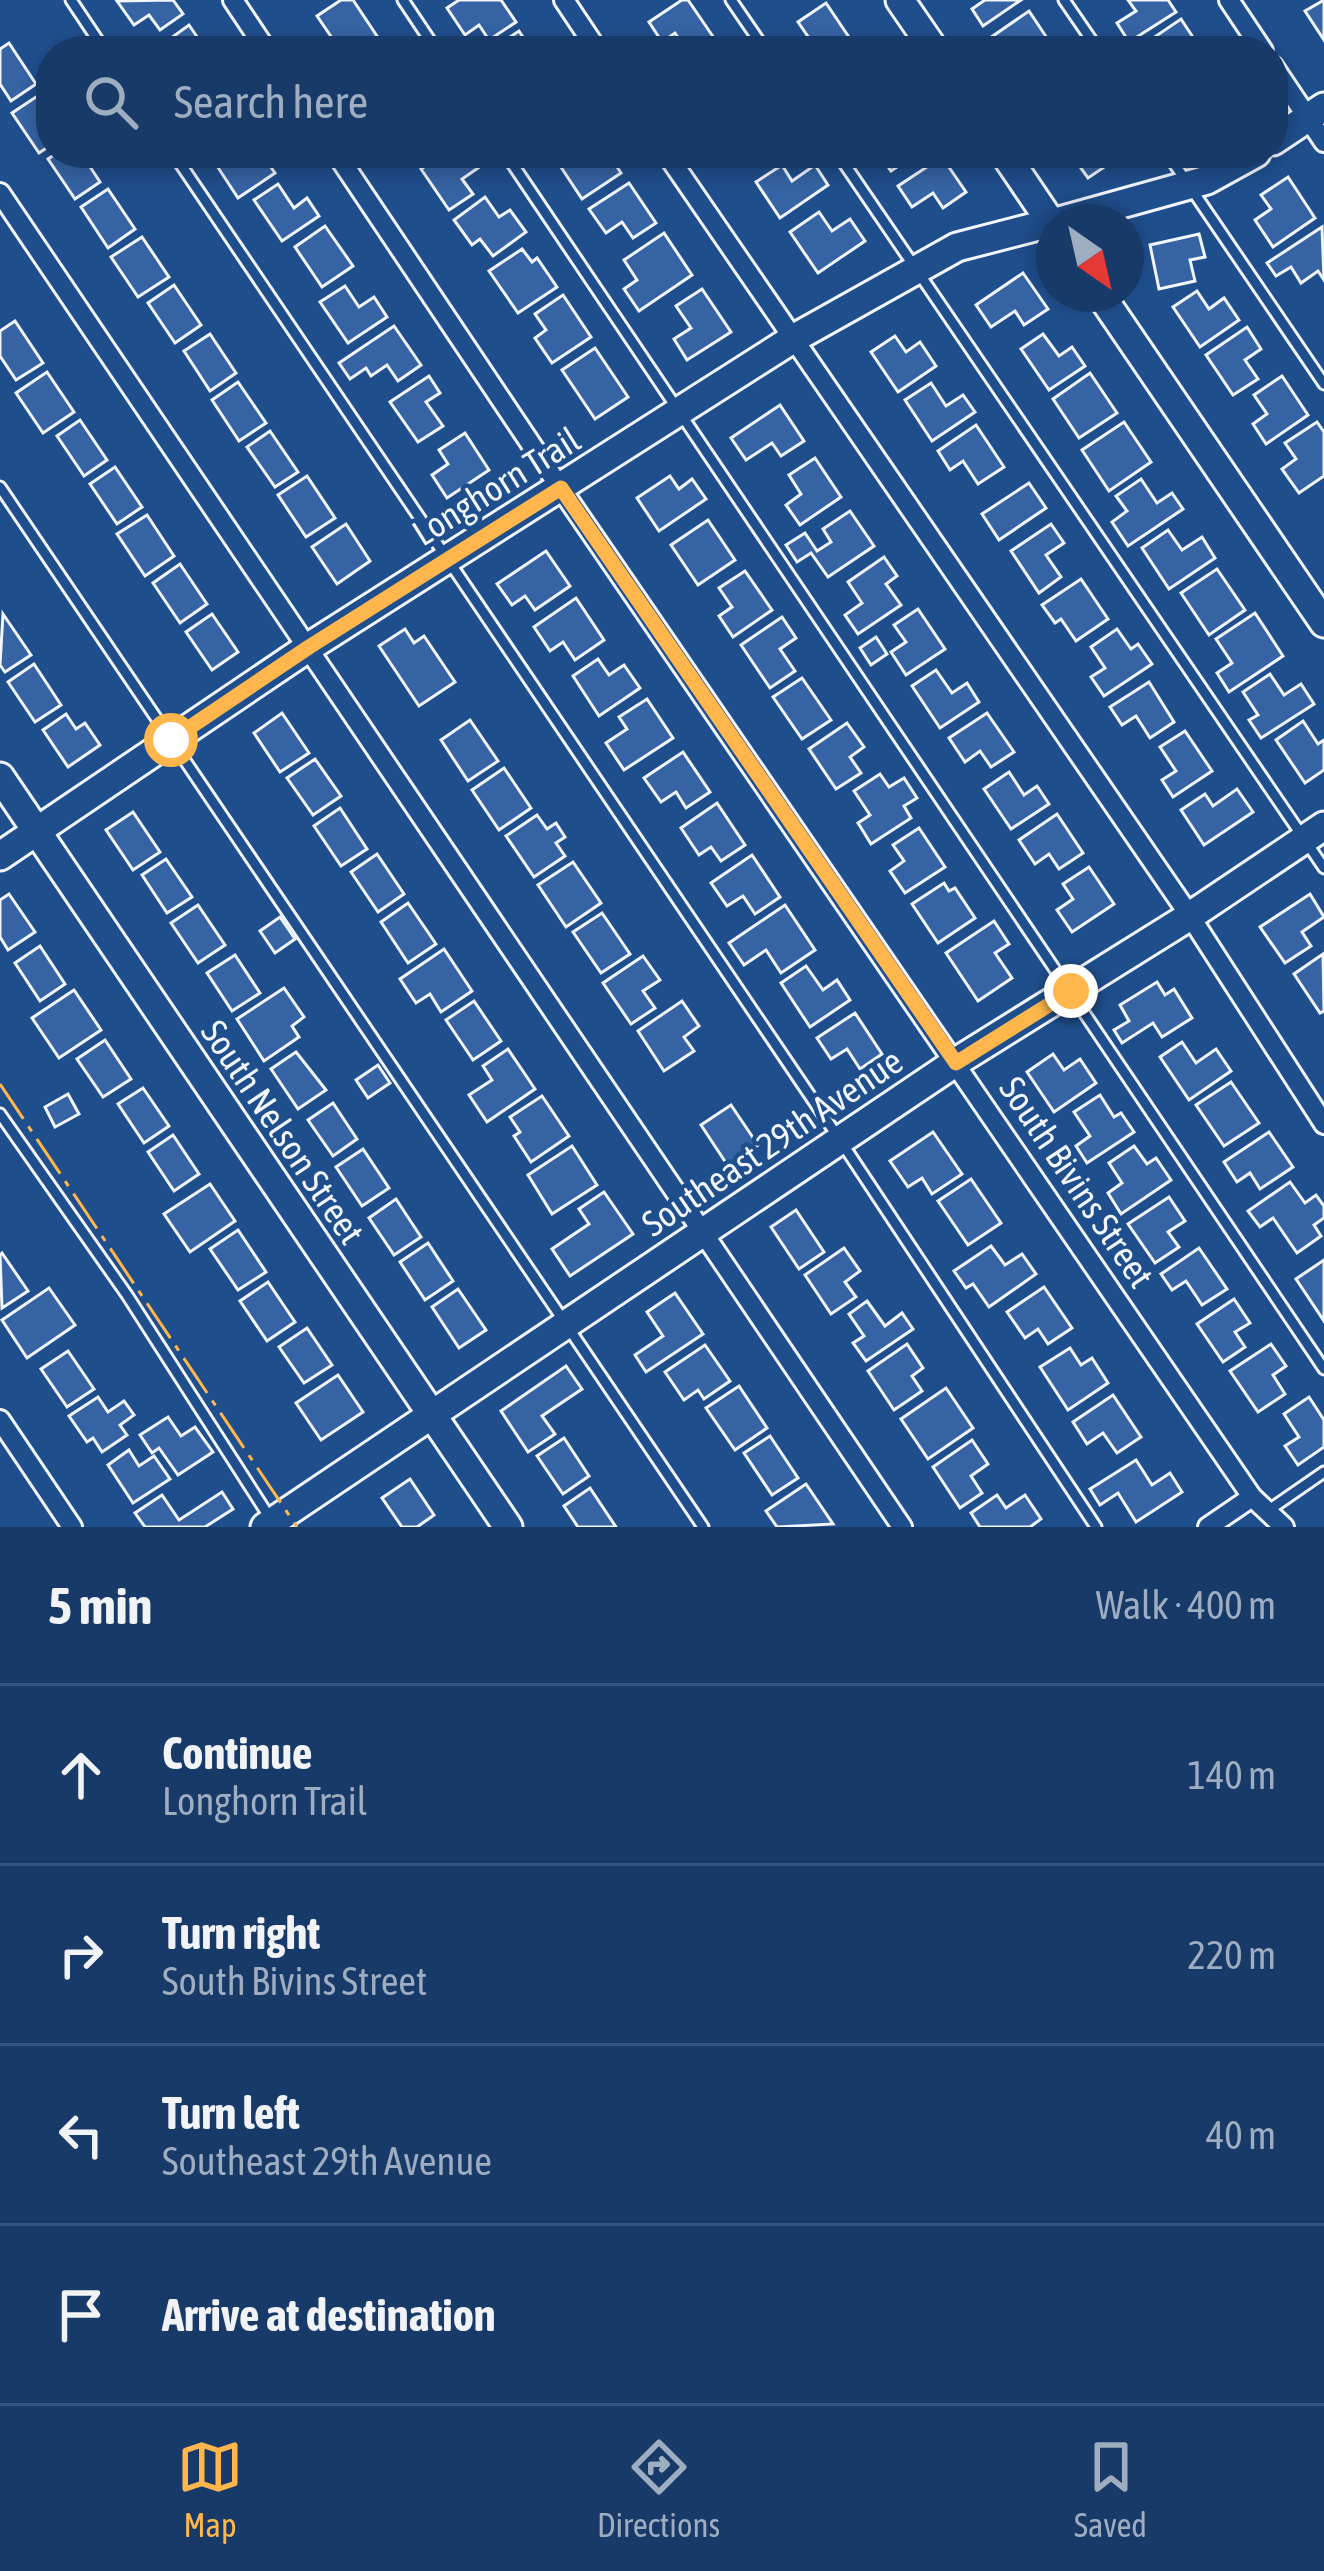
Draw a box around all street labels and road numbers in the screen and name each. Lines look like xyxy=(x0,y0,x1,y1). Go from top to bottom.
street label: Longhorn Trail xyxy=(405,418,588,554)
street label: South Nelson Street xyxy=(193,1012,373,1252)
street label: Southeast 29th Avenue xyxy=(634,1039,910,1245)
street label: South Bivins Street xyxy=(991,1069,1163,1295)

